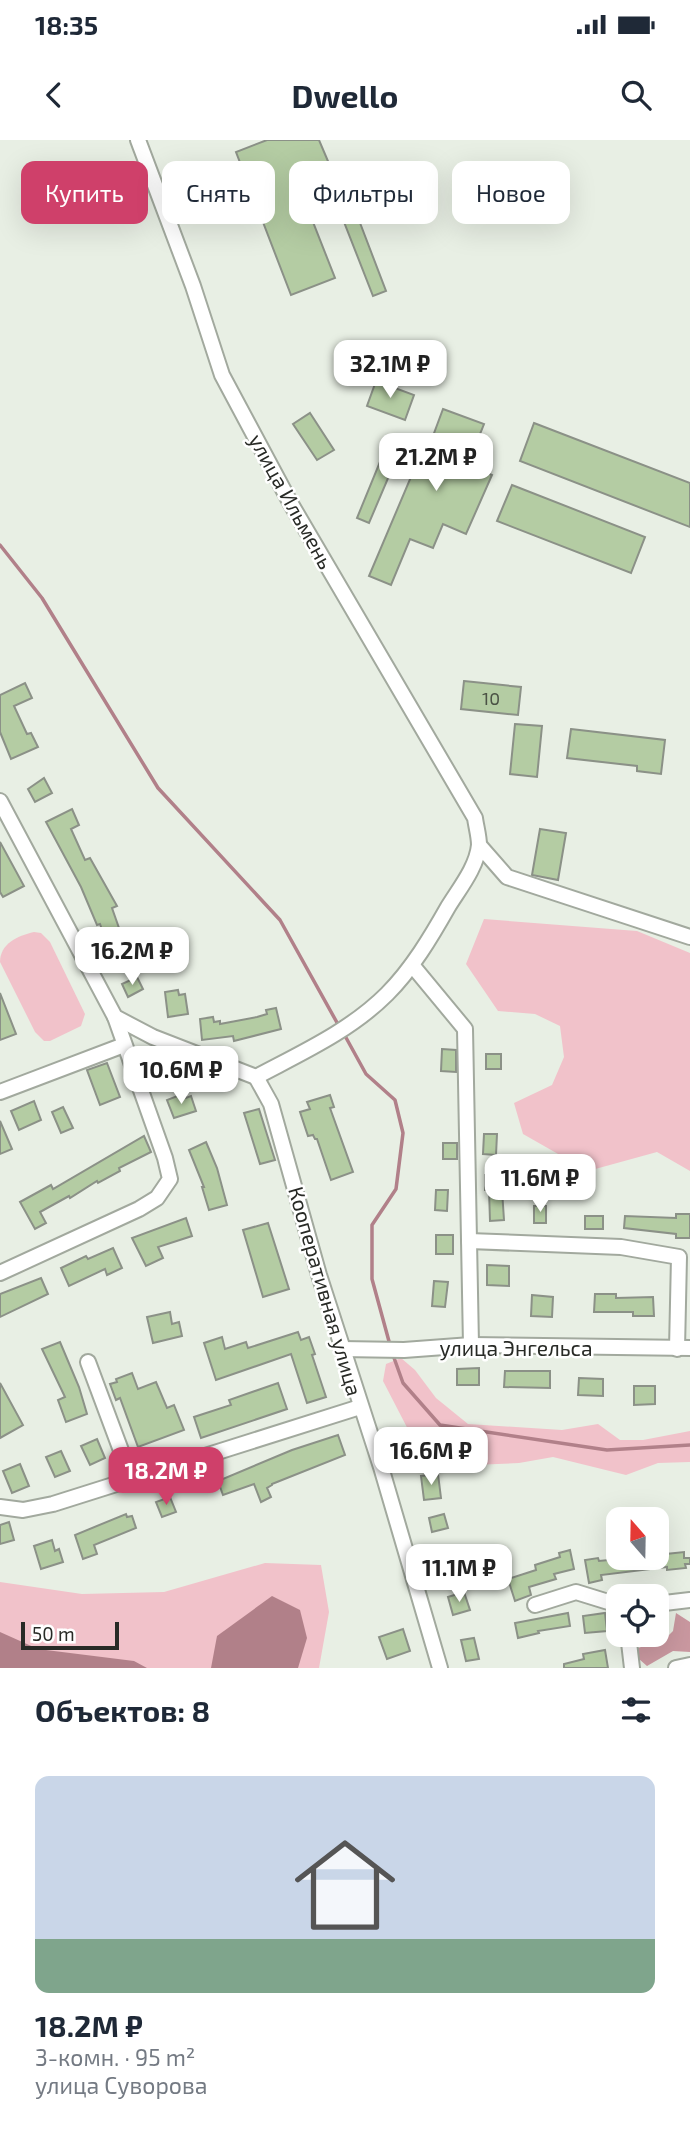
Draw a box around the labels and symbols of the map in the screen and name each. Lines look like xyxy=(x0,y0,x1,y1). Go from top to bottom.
pin: 32.1M ₽ xyxy=(325,341,455,400)
street label: улица Ильмень xyxy=(244,429,339,573)
pin: 21.2M ₽ xyxy=(371,434,501,493)
house number: 10 xyxy=(482,687,500,709)
pin: 16.2M ₽ xyxy=(67,928,197,987)
pin: 10.6M ₽ xyxy=(116,1046,246,1106)
pin: 11.6M ₽ xyxy=(475,1154,605,1214)
street label: Кооперативная улица xyxy=(283,1183,368,1399)
street label: улица Энгельса xyxy=(439,1335,593,1361)
pin: 16.6M ₽ xyxy=(366,1428,496,1487)
pin: 18.2M ₽ xyxy=(101,1448,231,1507)
north arrow xyxy=(606,1507,668,1570)
pin: 11.1M ₽ xyxy=(394,1544,524,1604)
scale bar xyxy=(21,1619,119,1651)

